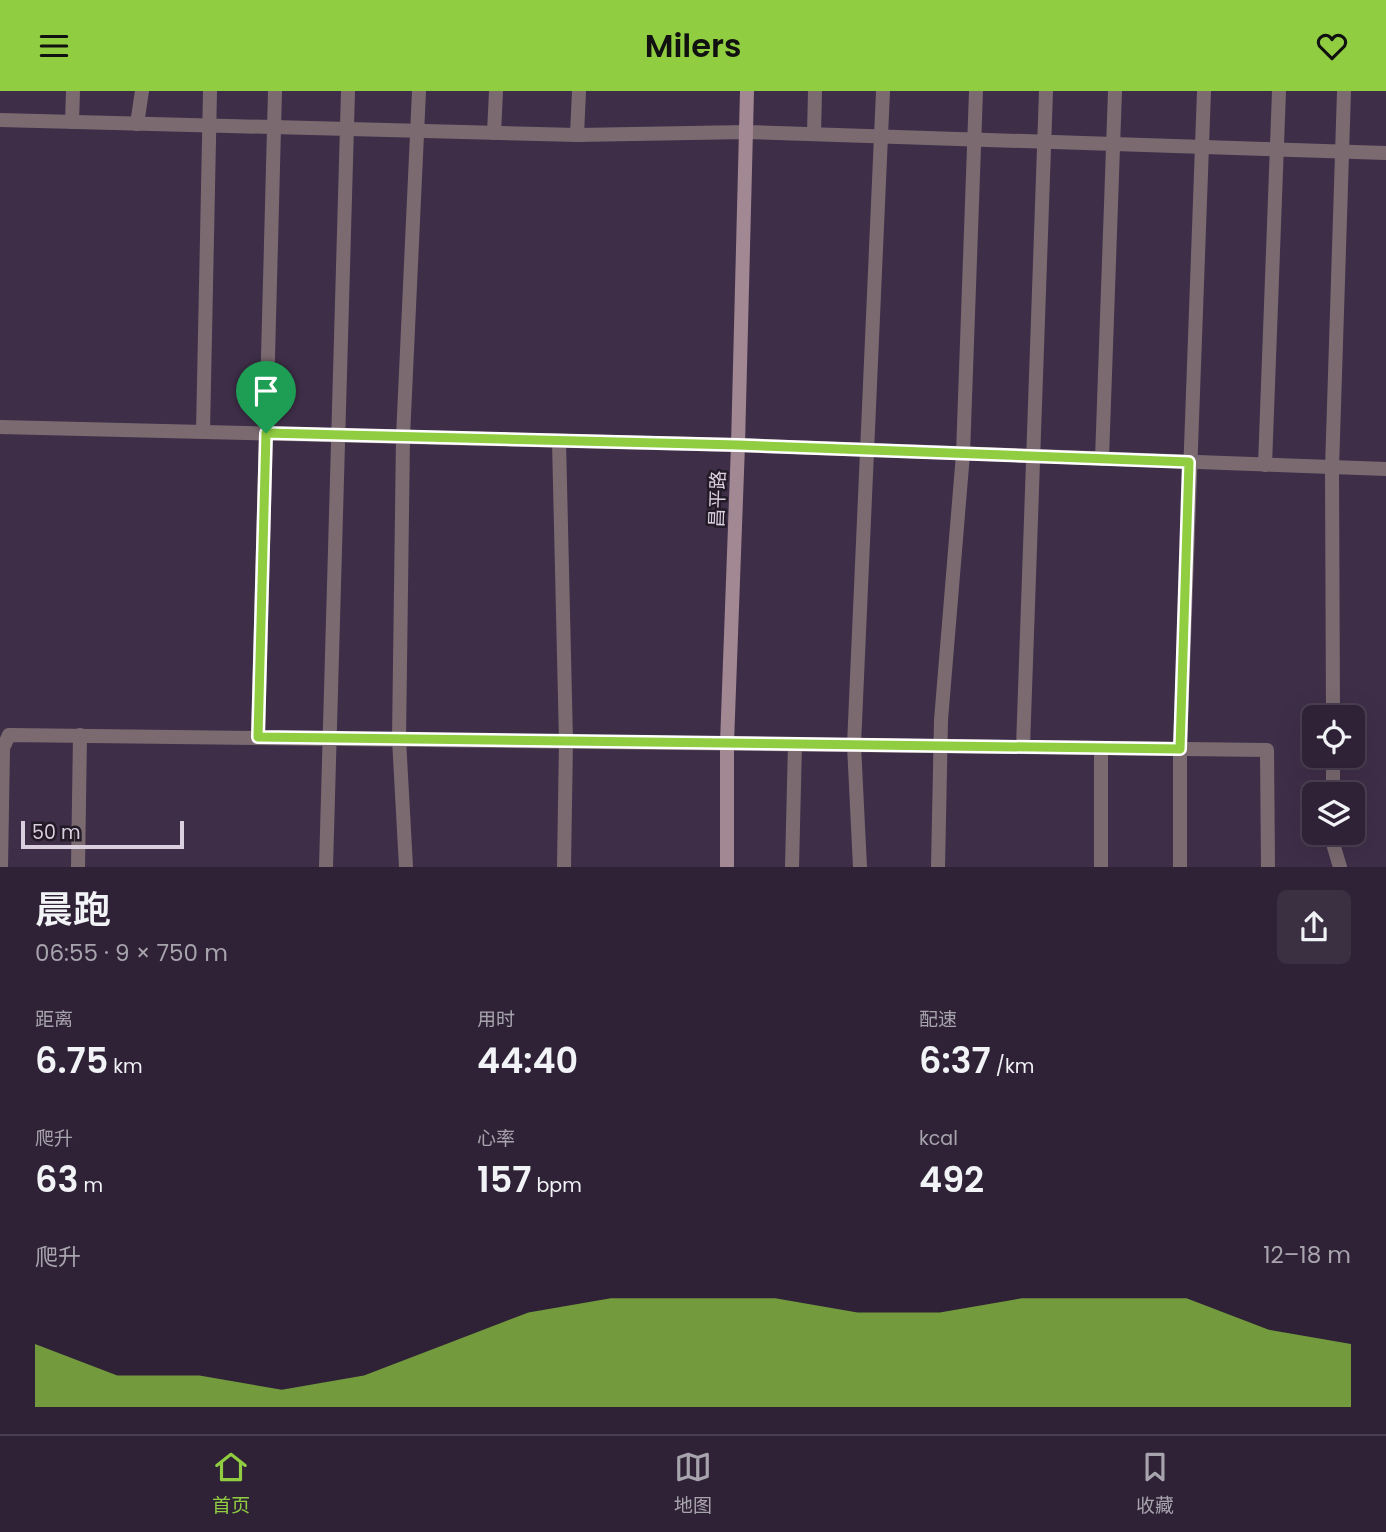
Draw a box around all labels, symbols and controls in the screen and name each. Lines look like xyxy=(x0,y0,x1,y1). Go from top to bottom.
text: Milers xyxy=(645,23,741,68)
icon: menu xyxy=(35,27,73,65)
icon: heart xyxy=(1313,27,1351,65)
pin xyxy=(236,361,296,433)
icon: arrive xyxy=(247,372,285,410)
street label: 昌平路 xyxy=(703,470,732,528)
map controls xyxy=(1302,705,1365,845)
button: locate xyxy=(1302,705,1365,768)
button: layers xyxy=(1302,782,1365,845)
scale bar xyxy=(21,818,184,850)
text: 50 m xyxy=(32,819,81,846)
text: 晨跑 xyxy=(35,883,111,936)
button: share xyxy=(1277,890,1351,964)
text: 06:55 · 9 × 750 m xyxy=(35,937,228,969)
text: 距离 xyxy=(35,1006,73,1033)
text: 用时 xyxy=(477,1006,515,1033)
text: 配速 xyxy=(919,1006,957,1033)
text: 6.75 xyxy=(35,1036,108,1085)
text: 44:40 xyxy=(477,1036,578,1085)
text: 6:37 xyxy=(919,1036,991,1085)
text: km xyxy=(108,1053,143,1080)
text: /km xyxy=(991,1053,1034,1080)
text: 爬升 xyxy=(35,1125,73,1152)
text: 心率 xyxy=(477,1125,515,1152)
text: kcal xyxy=(919,1125,958,1152)
text: 63 xyxy=(35,1155,78,1204)
text: 157 xyxy=(477,1155,531,1204)
text: 492 xyxy=(919,1155,984,1204)
text: m xyxy=(78,1172,103,1199)
text: bpm xyxy=(531,1172,582,1199)
text: 12–18 m xyxy=(1263,1239,1351,1271)
text: 爬升 xyxy=(35,1241,81,1273)
tab: 首页 xyxy=(212,1448,250,1520)
tab: 地图 xyxy=(674,1448,712,1520)
tab: 收藏 xyxy=(1136,1448,1174,1520)

